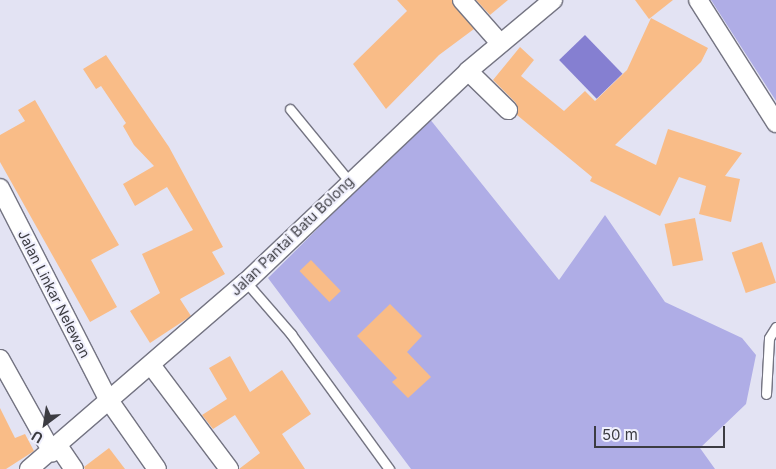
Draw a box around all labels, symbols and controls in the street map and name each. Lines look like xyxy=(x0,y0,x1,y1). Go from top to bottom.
street label: Jalan Pantai Batu Bolong xyxy=(227,173,357,299)
street label: Jalan Linkar Nelewan xyxy=(14,227,94,361)
north arrow xyxy=(20,399,70,449)
scale bar xyxy=(596,416,727,448)
text: 50 m xyxy=(602,425,638,444)
text: U xyxy=(28,427,46,447)

